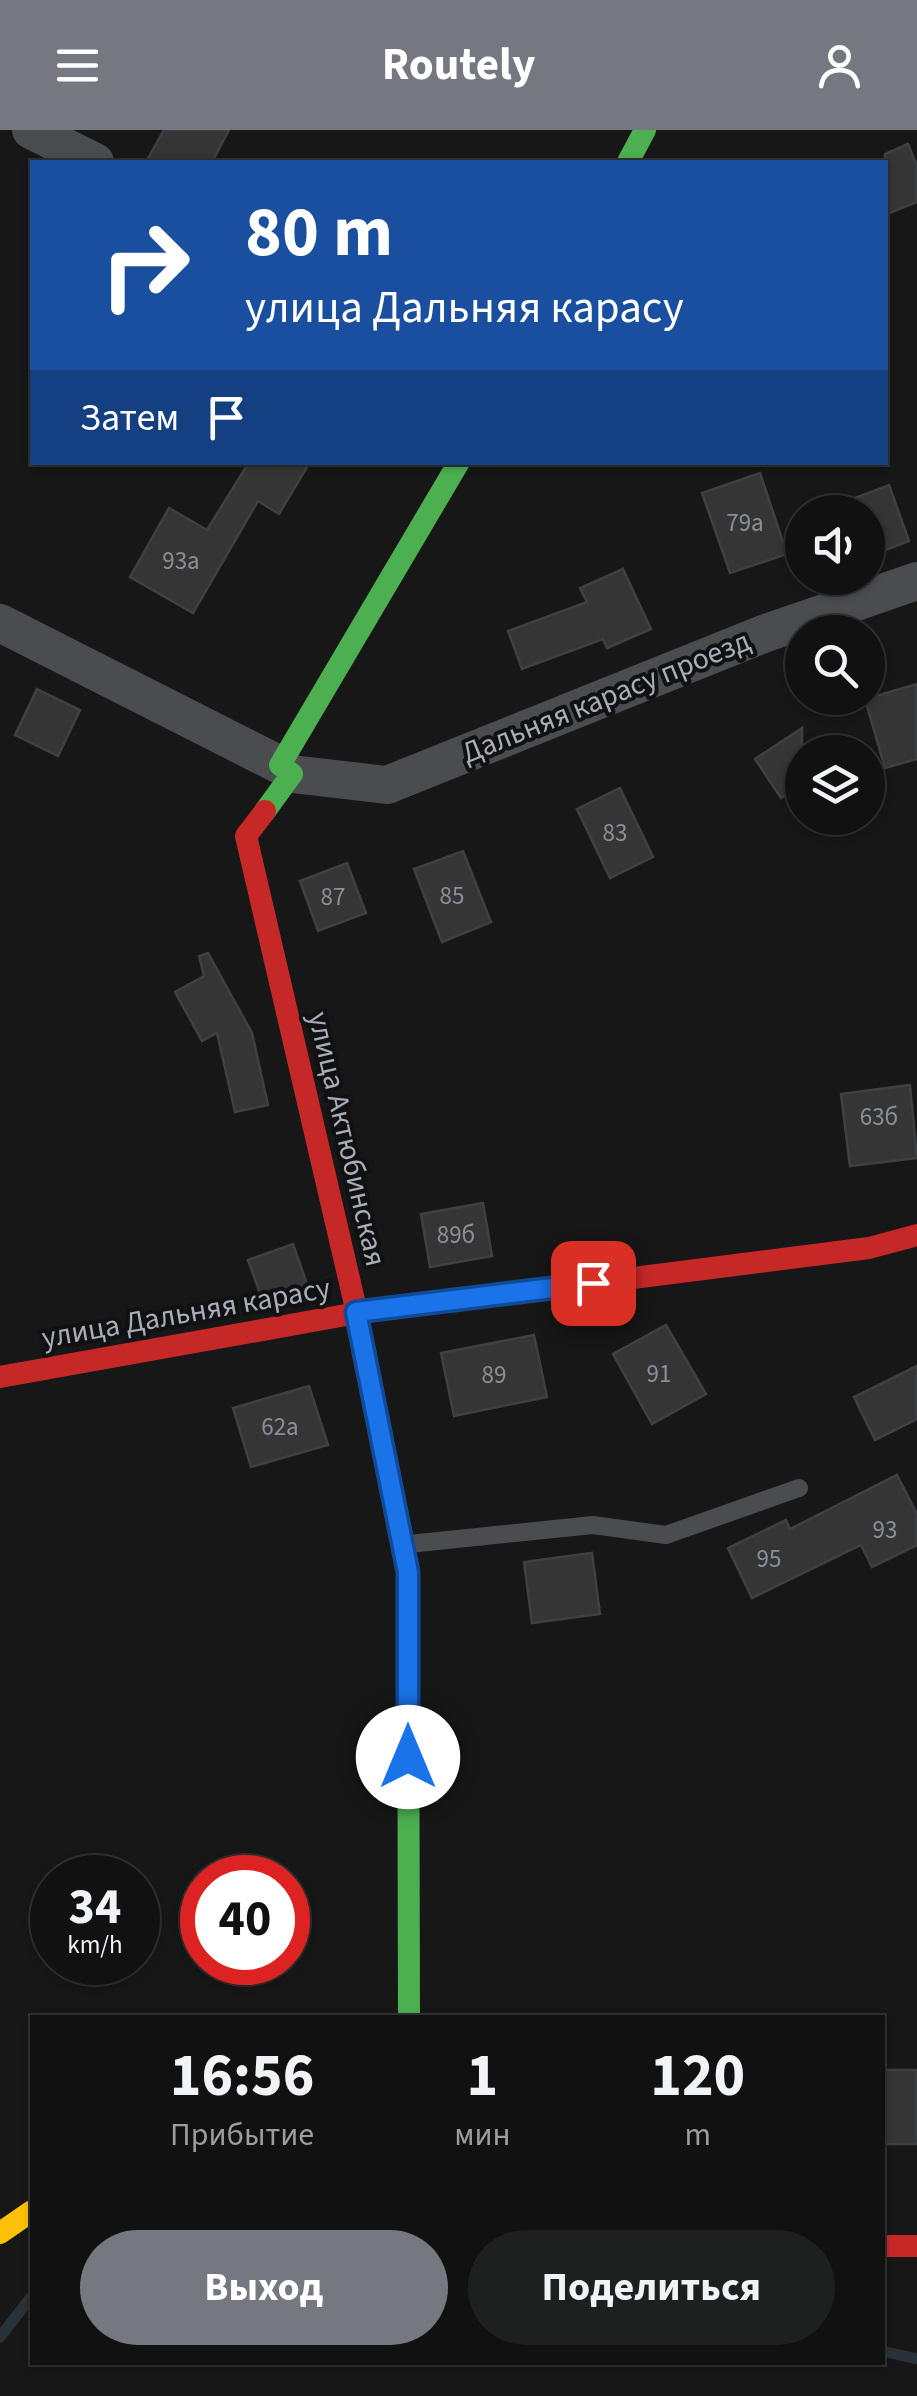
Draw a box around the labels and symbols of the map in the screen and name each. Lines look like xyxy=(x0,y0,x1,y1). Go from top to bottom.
house number: 79а xyxy=(726,505,764,541)
house number: 93а xyxy=(162,543,200,579)
street label: Дальняя карасу проезд xyxy=(455,619,757,775)
house number: 83 xyxy=(603,815,627,851)
house number: 85 xyxy=(440,878,464,914)
house number: 87 xyxy=(321,879,345,915)
street label: улица Актюбинская xyxy=(297,1007,397,1271)
house number: 63б xyxy=(860,1099,898,1135)
house number: 89б xyxy=(437,1217,475,1253)
pin xyxy=(551,1241,636,1326)
street label: улица Дальняя карасу xyxy=(38,1266,334,1360)
house number: 91 xyxy=(647,1356,671,1392)
house number: 89 xyxy=(482,1357,506,1393)
house number: 62а xyxy=(261,1409,299,1445)
house number: 93 xyxy=(873,1512,897,1548)
house number: 95 xyxy=(757,1541,781,1577)
position arrow xyxy=(356,1705,460,1809)
speed limit sign: 40 xyxy=(180,1855,310,1985)

